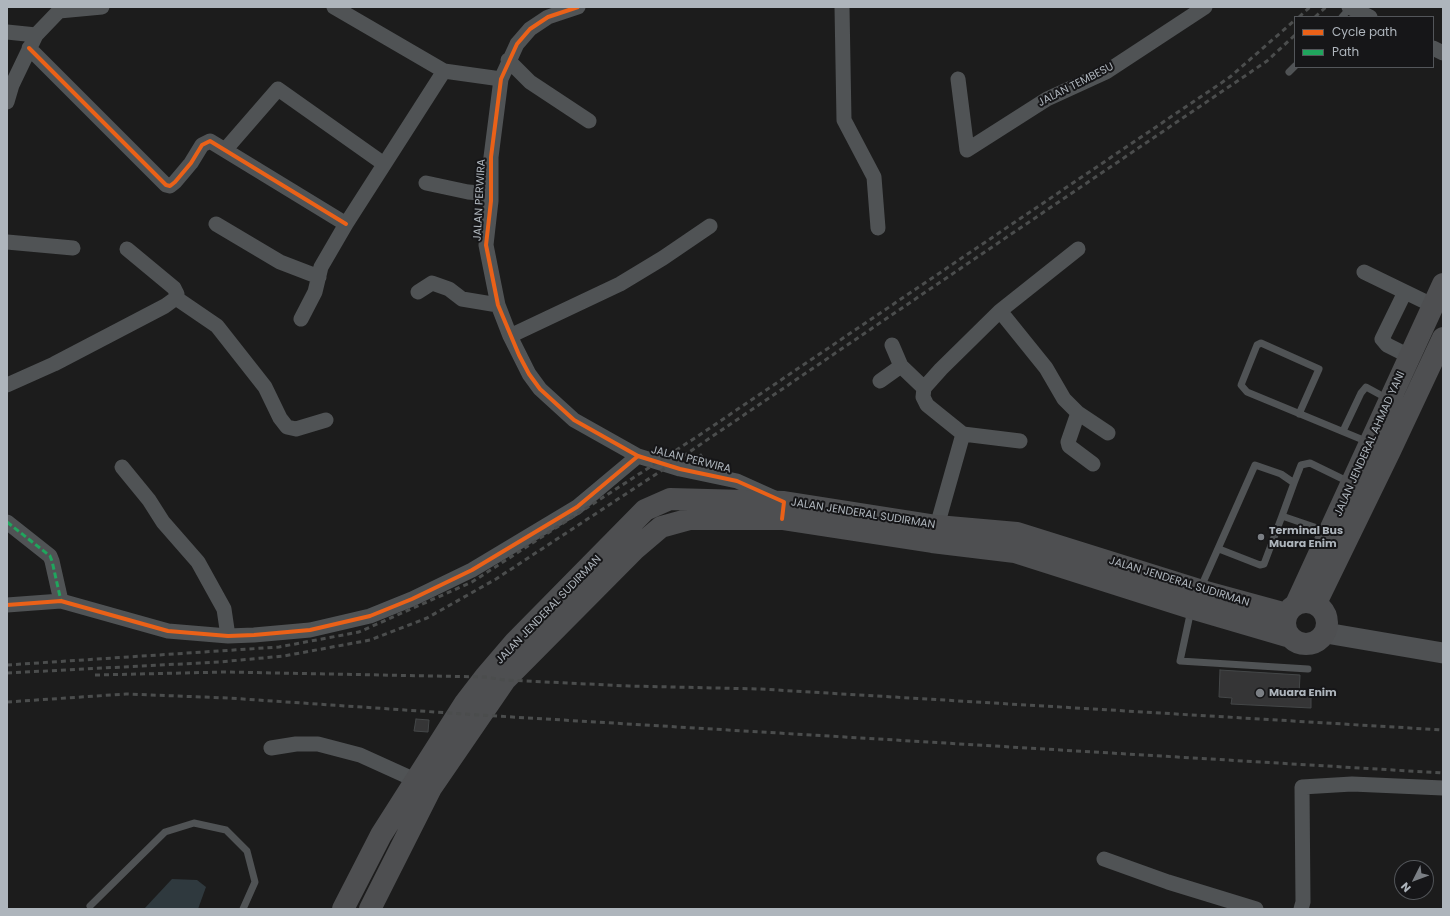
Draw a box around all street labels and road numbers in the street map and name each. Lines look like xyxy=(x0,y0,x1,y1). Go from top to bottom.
street label: JALAN TEMBESU xyxy=(1036,60,1116,110)
street label: JALAN PERWIRA xyxy=(471,159,489,241)
street label: JALAN JENDERAL AHMAD YANI xyxy=(1332,369,1408,519)
street label: JALAN PERWIRA xyxy=(649,444,733,476)
street label: JALAN JENDERAL SUDIRMAN xyxy=(790,496,936,532)
street label: JALAN JENDERAL SUDIRMAN xyxy=(493,553,605,667)
street label: JALAN JENDERAL SUDIRMAN xyxy=(1107,554,1251,610)

